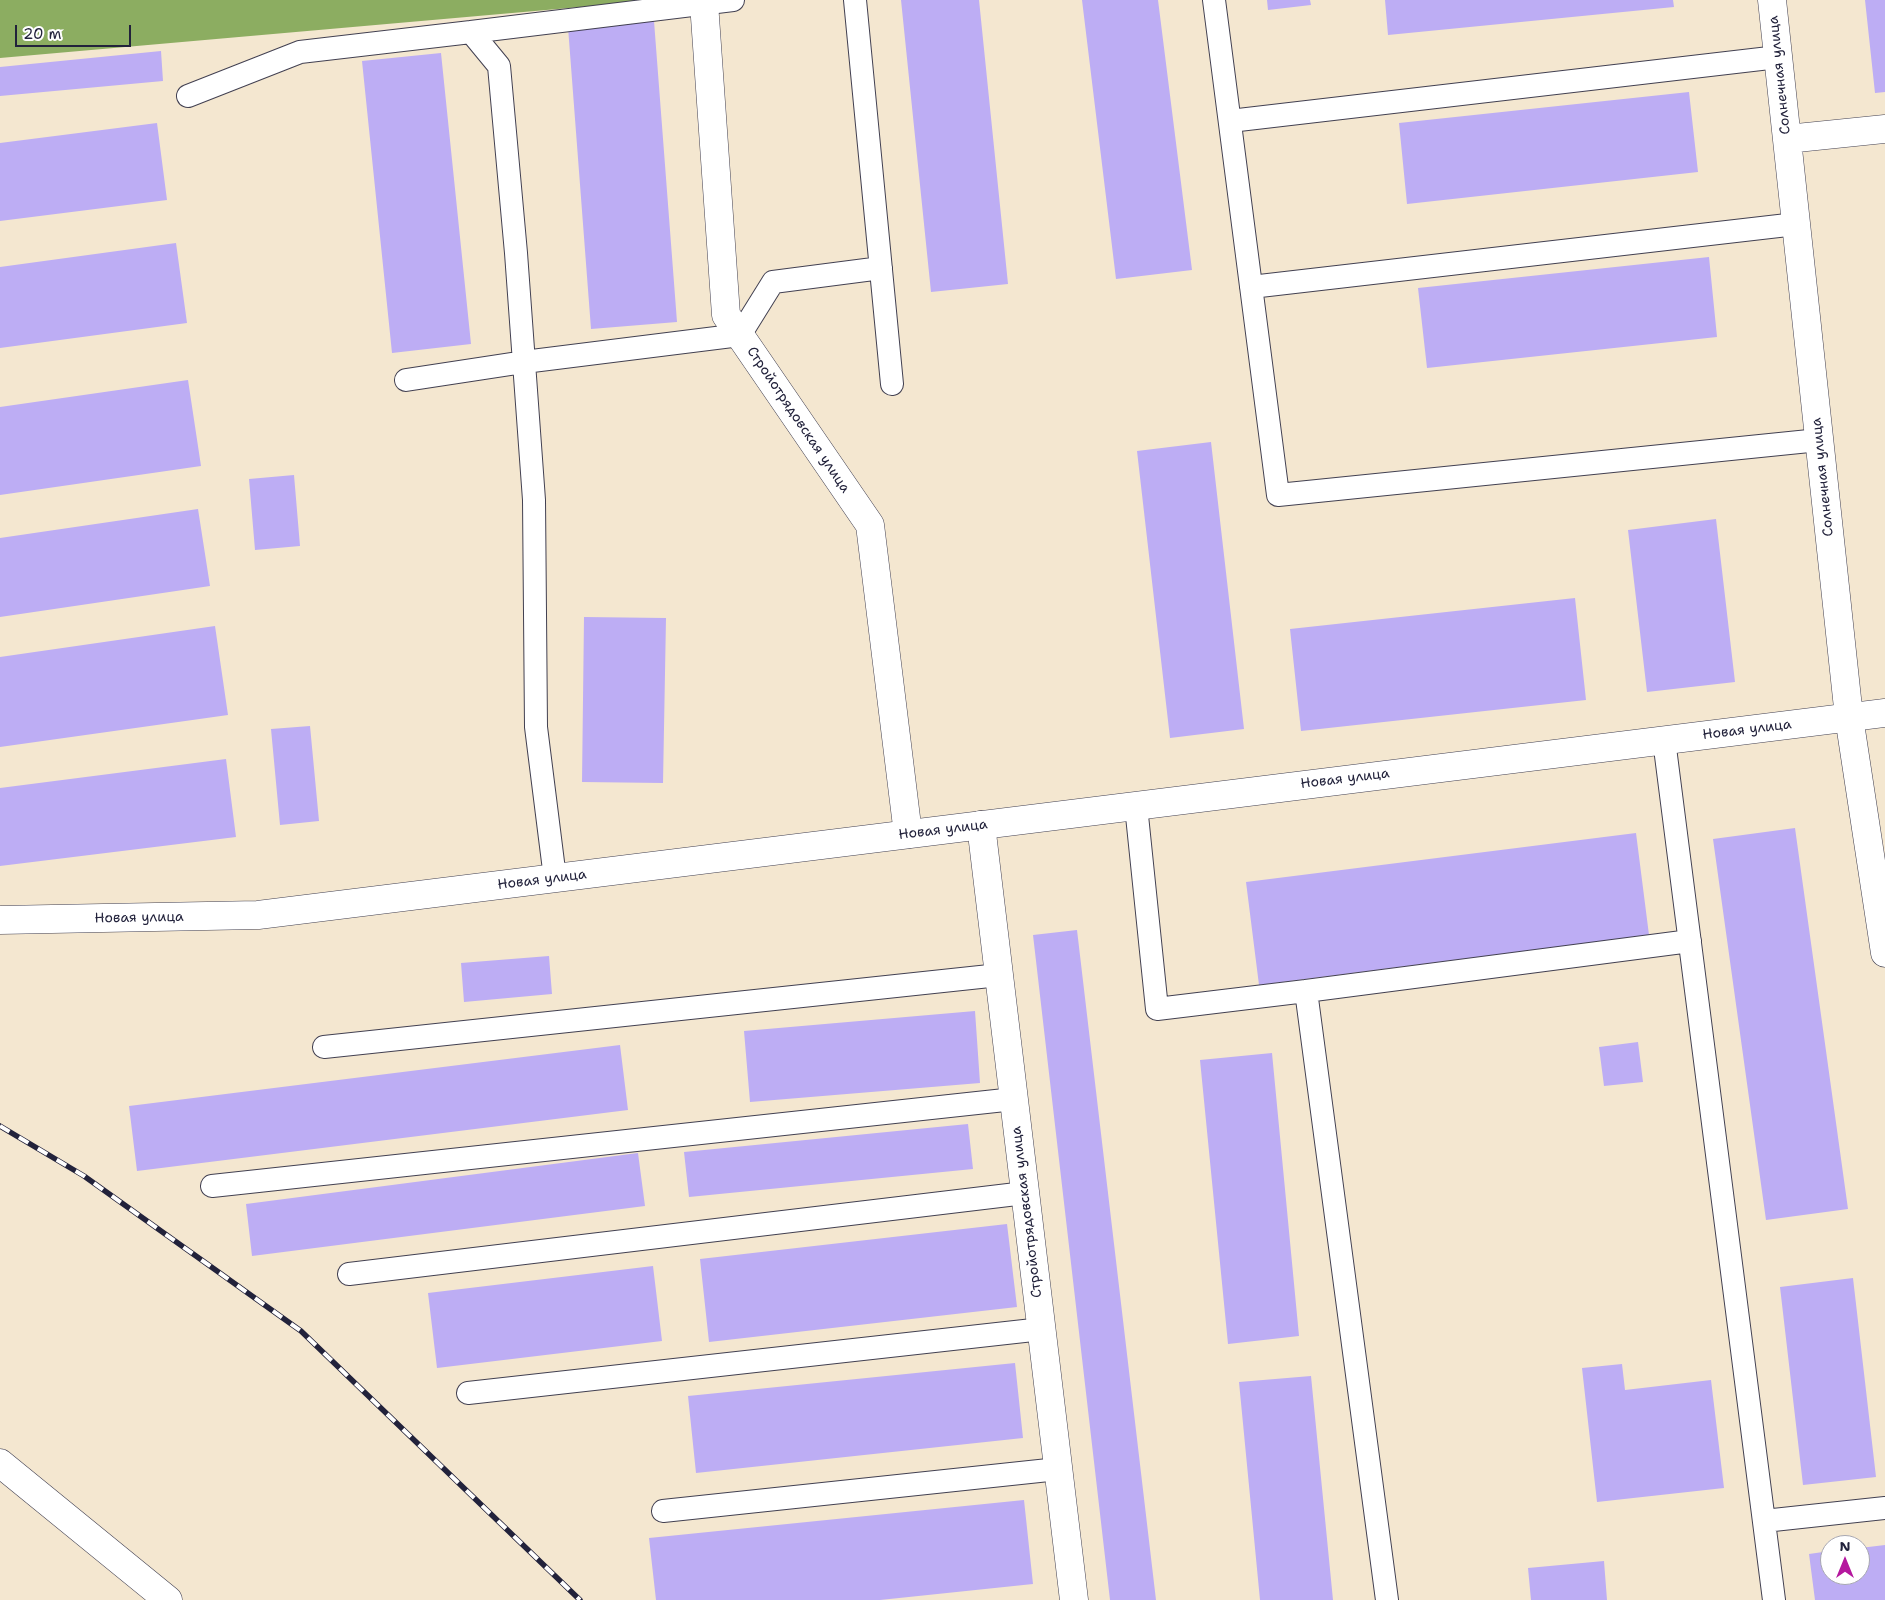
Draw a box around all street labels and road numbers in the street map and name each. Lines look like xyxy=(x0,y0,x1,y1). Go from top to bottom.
street label: Солнечная улица xyxy=(1765,15,1795,135)
street label: Стройотрядовская улица xyxy=(743,344,853,496)
street label: Солнечная улица xyxy=(1808,417,1838,537)
street label: Новая улица xyxy=(1702,716,1792,744)
street label: Новая улица xyxy=(1300,765,1390,793)
street label: Новая улица xyxy=(898,816,988,844)
street label: Новая улица xyxy=(497,866,587,894)
street label: Новая улица xyxy=(94,909,184,927)
street label: Стройотрядовская улица xyxy=(1008,1125,1046,1299)

